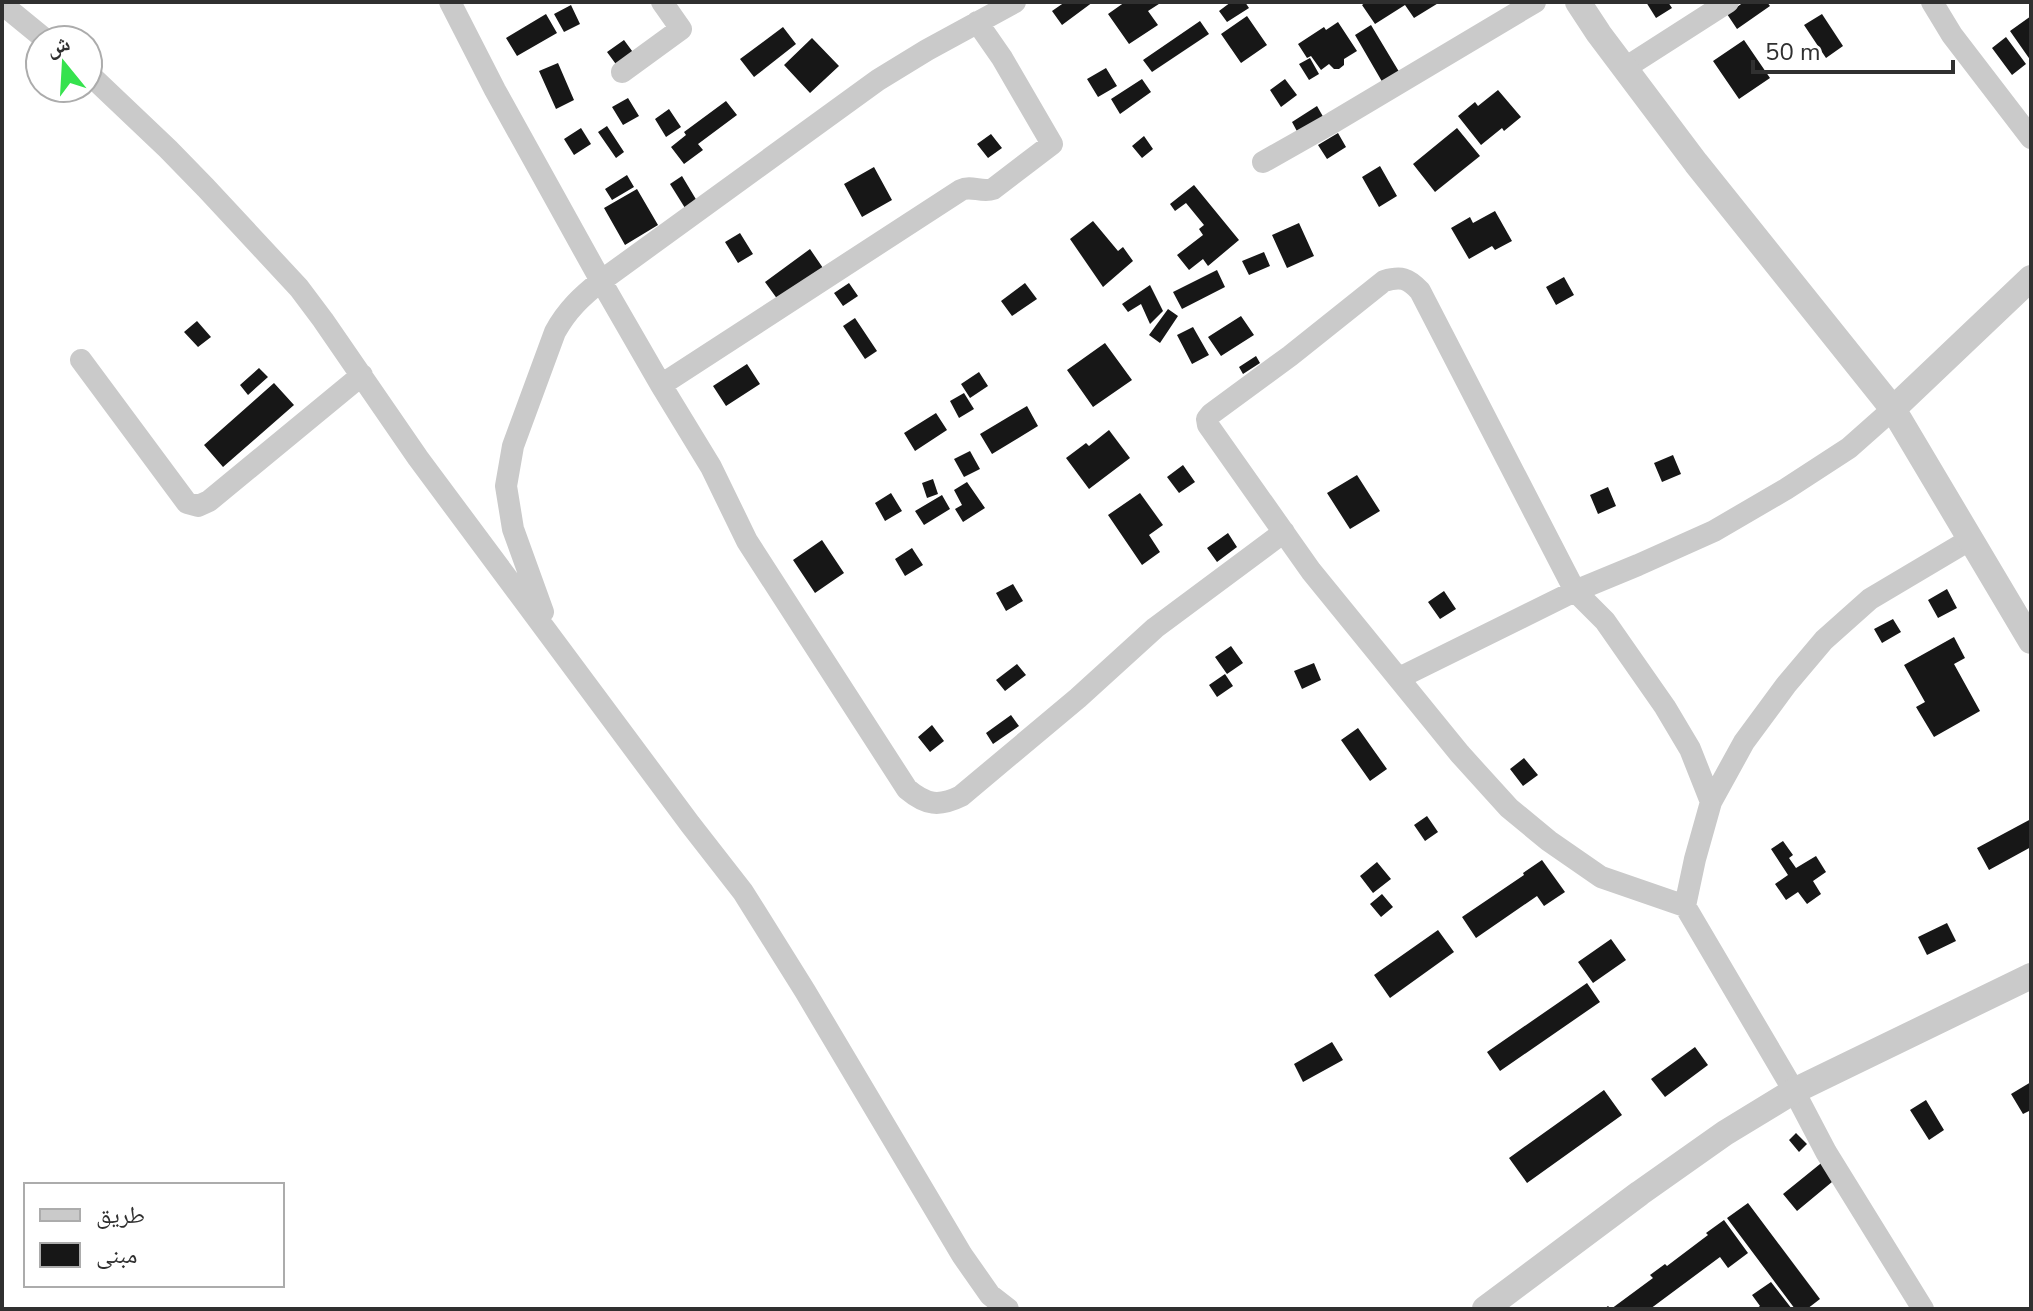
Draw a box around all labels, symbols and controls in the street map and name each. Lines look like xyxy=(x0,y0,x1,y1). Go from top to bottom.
north arrow xyxy=(24,24,104,104)
scale bar xyxy=(1753,24,1953,74)
text: ش xyxy=(42,28,74,64)
text: 50 m xyxy=(1765,36,1821,68)
legend xyxy=(24,1183,284,1287)
text: طريق xyxy=(96,1199,145,1231)
text: مبنى xyxy=(96,1239,137,1271)

